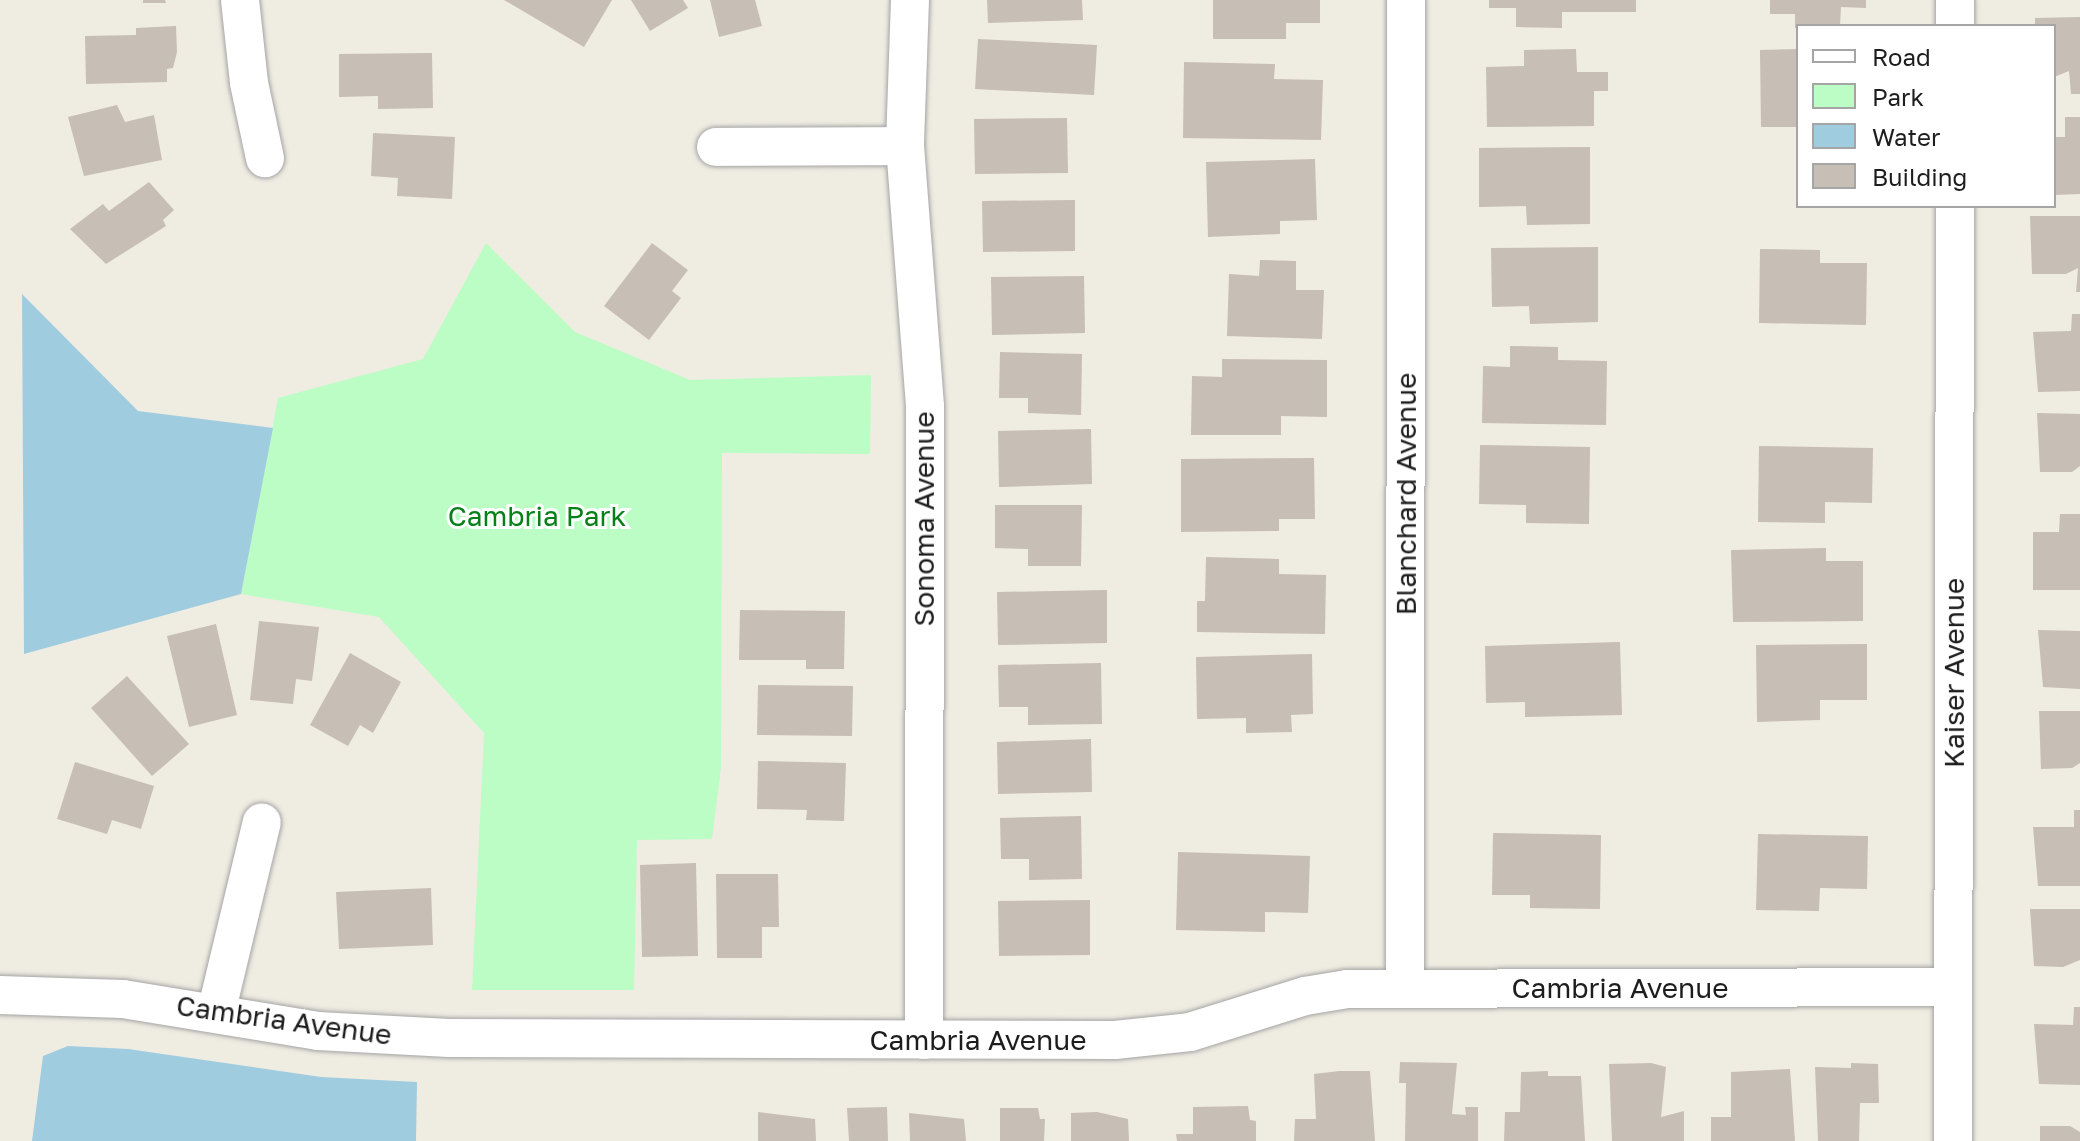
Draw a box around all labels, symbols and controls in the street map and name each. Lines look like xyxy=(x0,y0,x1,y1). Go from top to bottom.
legend xyxy=(1796,24,2056,208)
text: Road xyxy=(1872,42,1931,71)
text: Park xyxy=(1872,82,1924,111)
text: Water xyxy=(1872,122,1940,151)
text: Building xyxy=(1872,162,1967,191)
street label: Blanchard Avenue xyxy=(1389,373,1423,615)
street label: Sonoma Avenue xyxy=(907,411,941,627)
park label: Cambria Park xyxy=(448,499,626,533)
street label: Kaiser Avenue xyxy=(1937,578,1971,768)
street label: Cambria Avenue xyxy=(1512,971,1728,1005)
street label: Cambria Avenue xyxy=(174,988,394,1052)
street label: Cambria Avenue xyxy=(870,1023,1086,1057)

